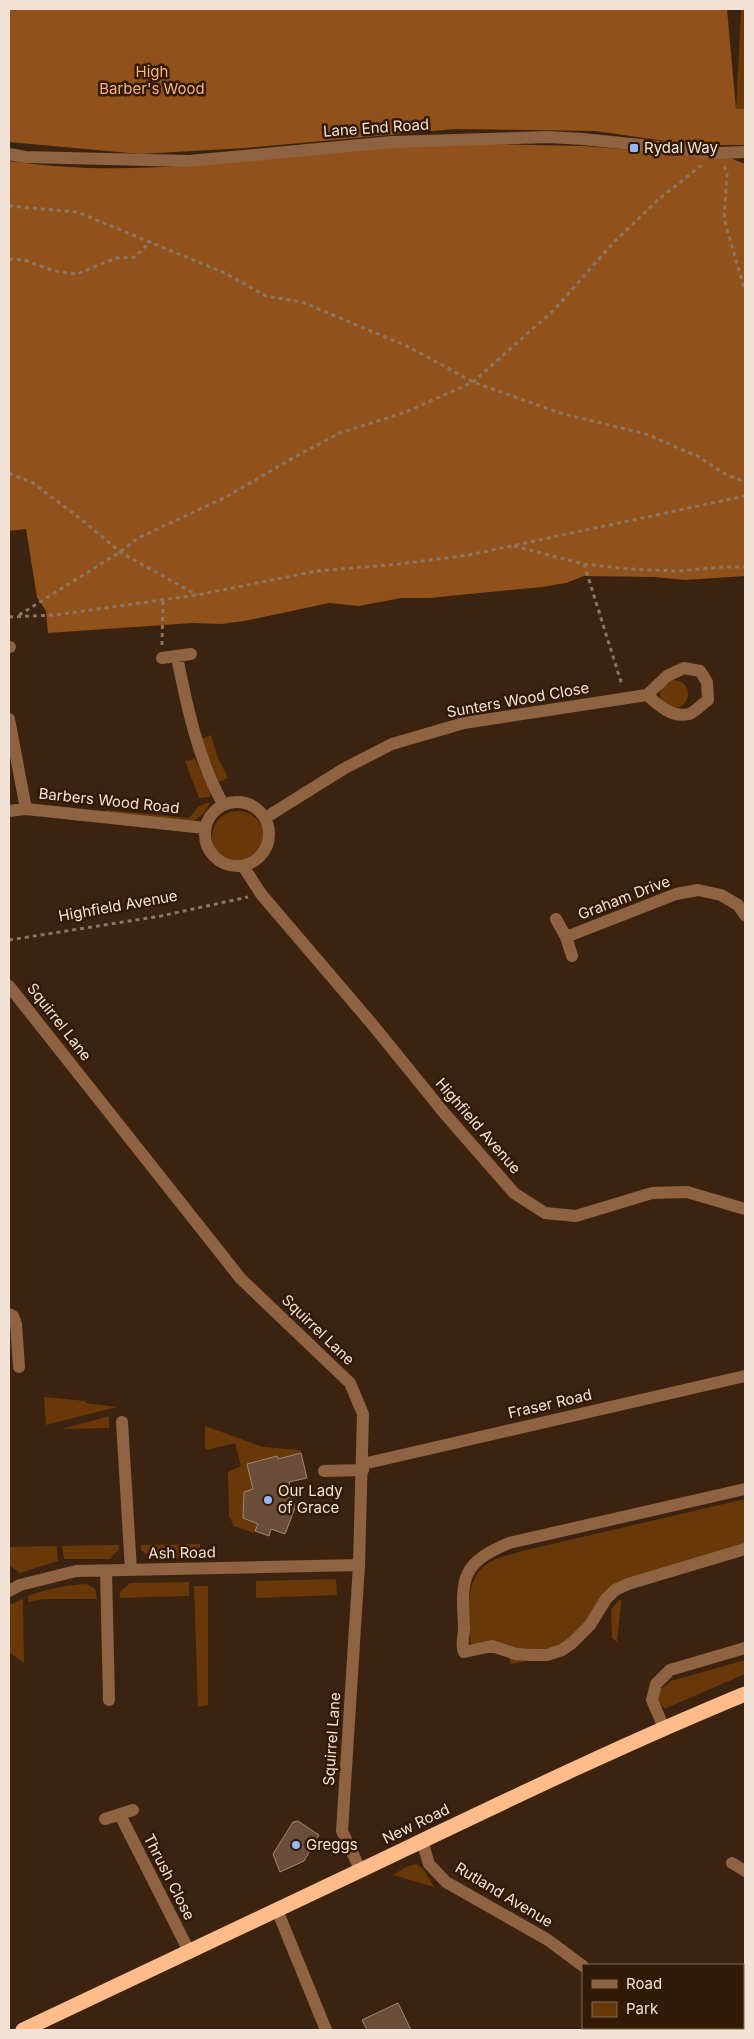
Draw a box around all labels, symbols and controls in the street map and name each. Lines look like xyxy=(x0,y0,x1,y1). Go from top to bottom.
park label: High Barber's Wood xyxy=(99,62,205,98)
street label: Lane End Road xyxy=(322,114,430,141)
place label: Rydal Way xyxy=(644,138,718,157)
marker: Rydal Way xyxy=(628,142,640,154)
street label: Sunters Wood Close xyxy=(445,678,591,721)
street label: Barbers Wood Road xyxy=(38,784,180,817)
street label: Graham Drive xyxy=(575,871,673,924)
street label: Highfield Avenue xyxy=(57,886,179,925)
street label: Squirrel Lane xyxy=(23,979,96,1064)
street label: Highfield Avenue xyxy=(432,1074,525,1177)
street label: Squirrel Lane xyxy=(278,1290,359,1369)
street label: Fraser Road xyxy=(506,1385,594,1422)
place label: Our Lady of Grace xyxy=(278,1481,343,1517)
marker: Our Lady of Grace xyxy=(262,1494,274,1506)
street label: Ash Road xyxy=(148,1542,216,1563)
street label: Squirrel Lane xyxy=(319,1692,344,1786)
street label: New Road xyxy=(379,1799,453,1848)
street label: Thrush Close xyxy=(140,1830,199,1923)
place label: Greggs xyxy=(306,1835,358,1854)
marker: Greggs xyxy=(290,1839,302,1851)
street label: Rutland Avenue xyxy=(452,1858,556,1931)
legend xyxy=(582,1964,744,2029)
text: Road xyxy=(626,1974,662,1993)
text: Park xyxy=(626,1999,659,2018)

